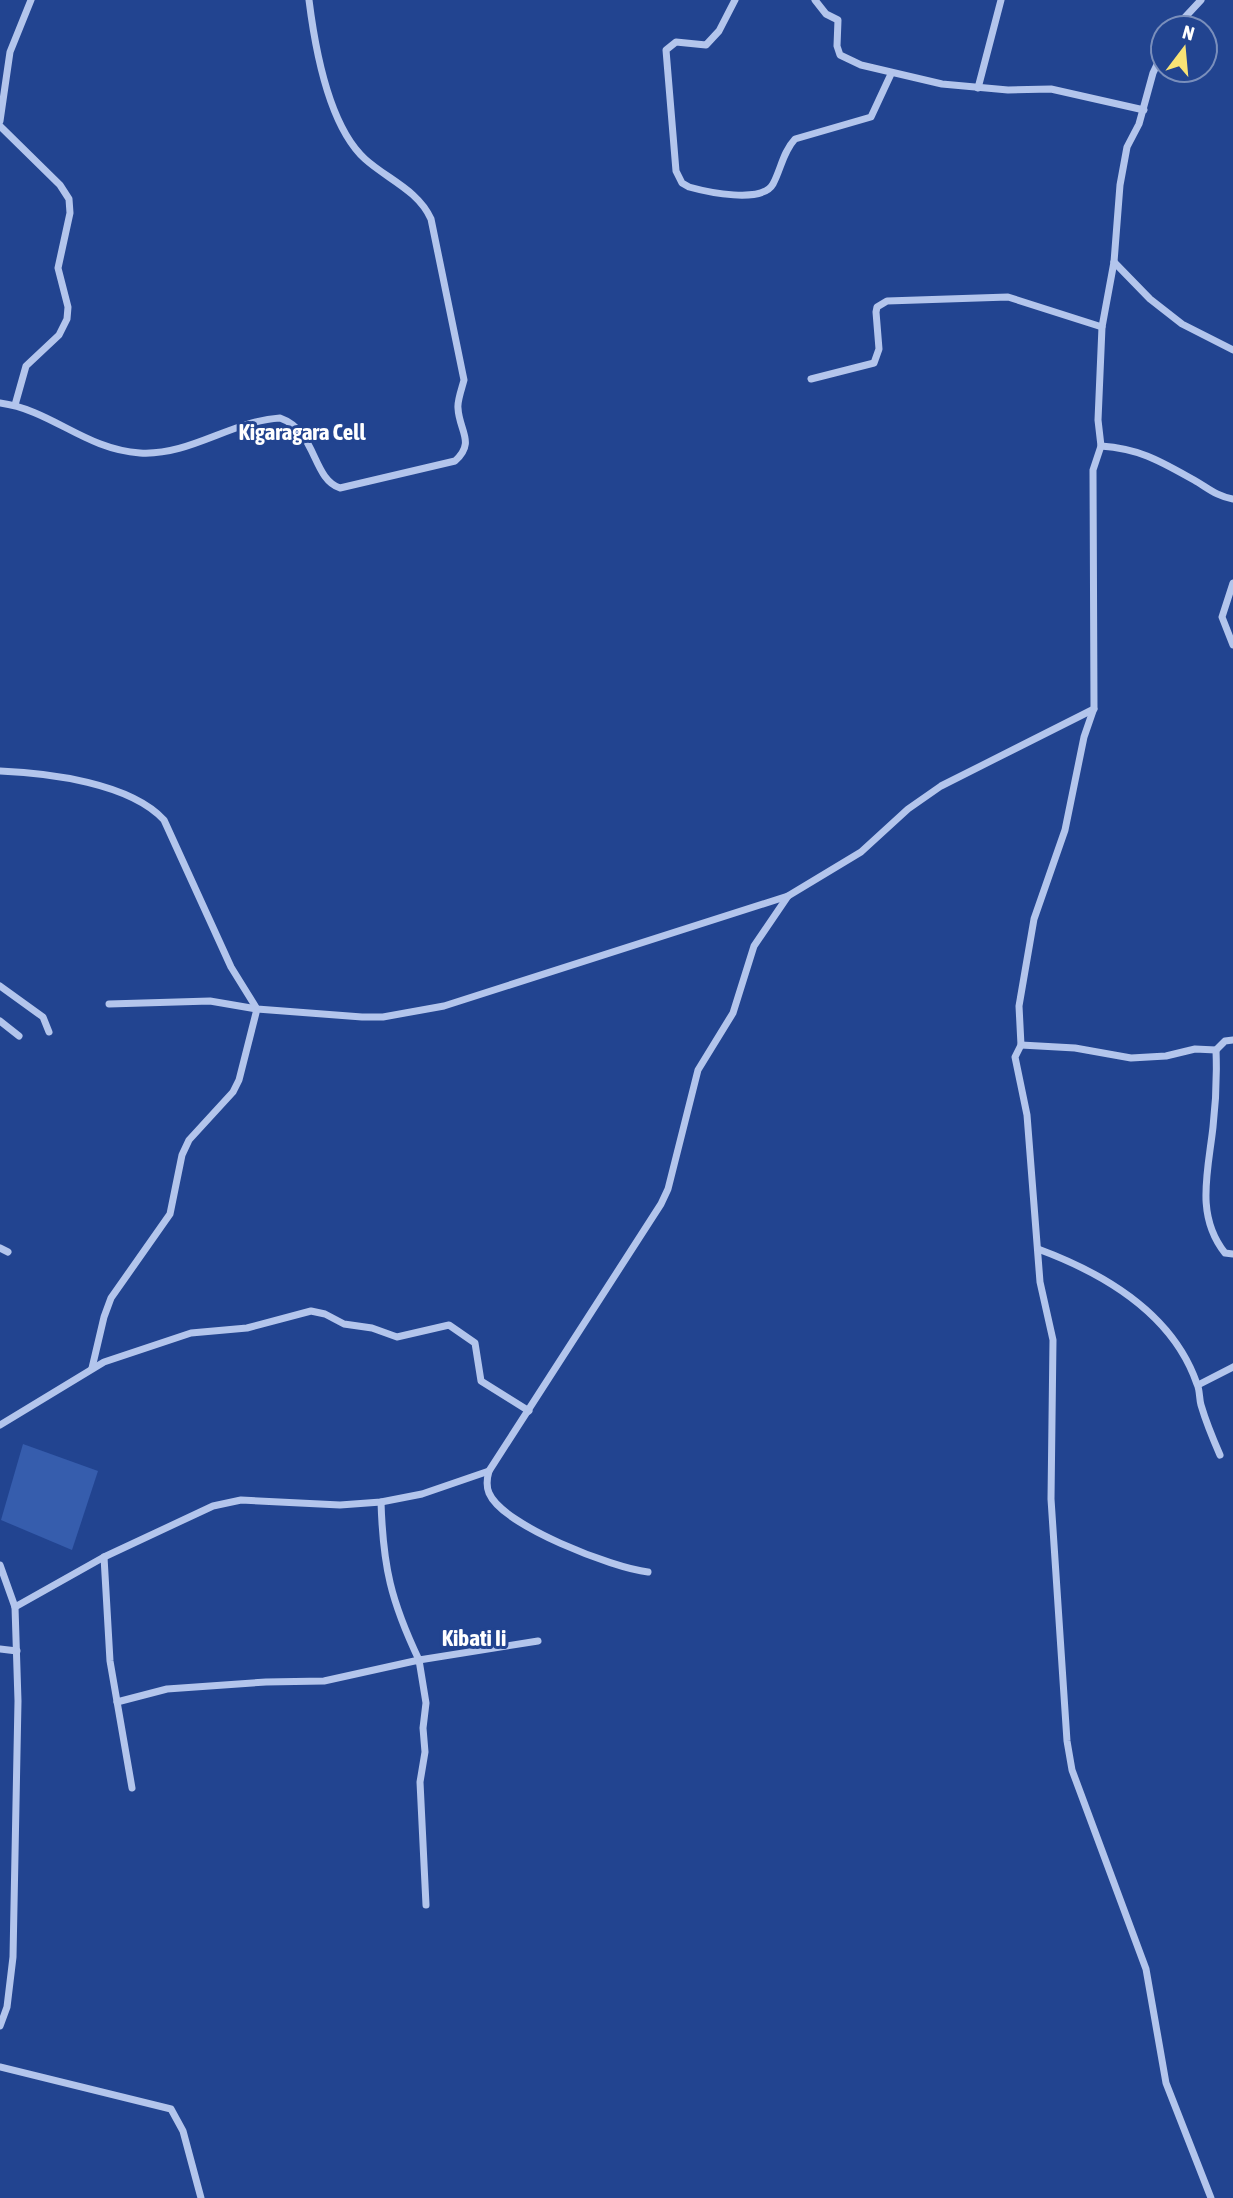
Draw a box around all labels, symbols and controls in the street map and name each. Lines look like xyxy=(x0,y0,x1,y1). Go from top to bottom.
north arrow xyxy=(1149,14,1219,84)
text: N xyxy=(1180,21,1197,45)
district label: Kigaragara Cell xyxy=(239,419,366,445)
district label: Kibati Ii xyxy=(442,1625,506,1651)

